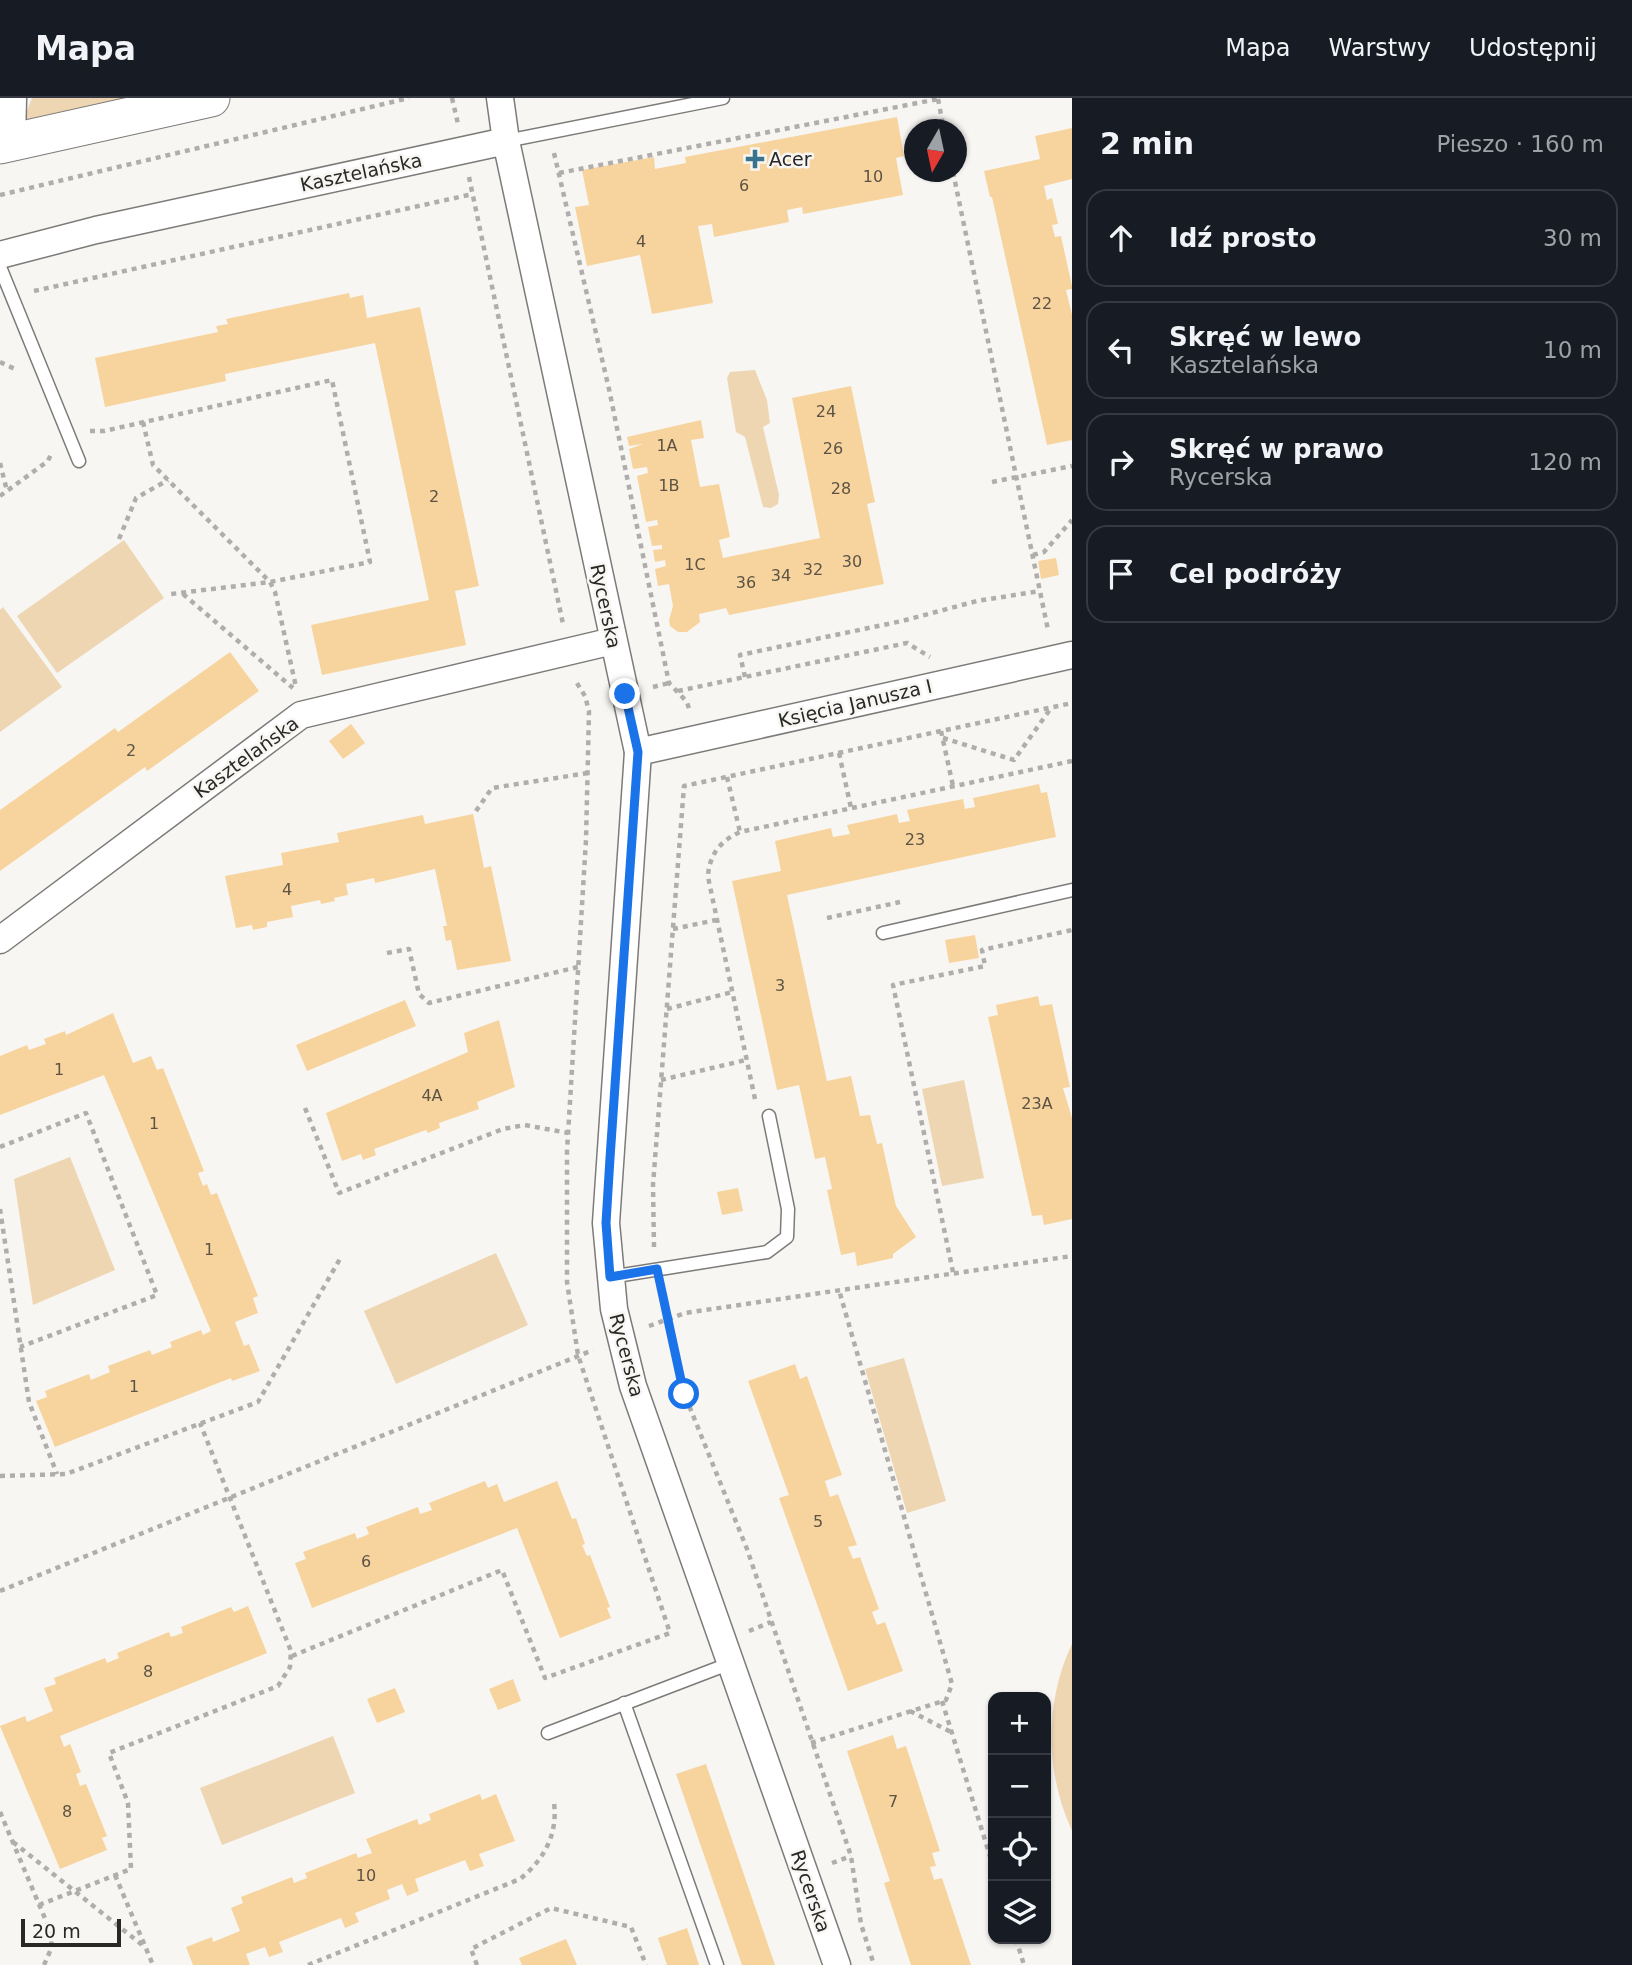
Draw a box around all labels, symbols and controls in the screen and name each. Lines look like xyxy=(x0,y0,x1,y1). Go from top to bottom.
text: Mapa xyxy=(35,29,136,68)
text: Mapa xyxy=(1225,34,1291,62)
text: Warstwy xyxy=(1329,34,1431,62)
text: Udostępnij xyxy=(1469,34,1597,62)
north arrow xyxy=(904,119,967,182)
text: 2 min xyxy=(1100,126,1194,161)
text: Pieszo · 160 m xyxy=(1436,131,1604,157)
street label: Kasztelańska xyxy=(298,148,424,196)
place label: Acer xyxy=(769,148,812,170)
marker: Acer xyxy=(747,151,763,167)
house number: 10 xyxy=(863,167,883,186)
house number: 6 xyxy=(739,176,749,195)
icon: ahead xyxy=(1102,219,1140,257)
text: Idź prosto xyxy=(1169,223,1317,253)
text: 30 m xyxy=(1543,225,1602,251)
house number: 4 xyxy=(636,232,646,251)
house number: 22 xyxy=(1032,294,1052,313)
text: Skręć w lewo xyxy=(1169,322,1361,352)
icon: left xyxy=(1102,331,1140,369)
text: 10 m xyxy=(1543,337,1602,363)
text: Kasztelańska xyxy=(1169,352,1319,378)
house number: 24 xyxy=(816,402,836,421)
text: Skręć w prawo xyxy=(1169,434,1384,464)
house number: 1A xyxy=(656,436,678,455)
house number: 26 xyxy=(823,439,843,458)
icon: right xyxy=(1102,443,1140,481)
text: 120 m xyxy=(1528,449,1602,475)
text: Rycerska xyxy=(1169,464,1273,490)
house number: 1B xyxy=(658,476,680,495)
house number: 28 xyxy=(831,479,851,498)
house number: 2 xyxy=(429,487,439,506)
house number: 30 xyxy=(842,552,862,571)
house number: 1C xyxy=(684,555,706,574)
icon: arrive xyxy=(1102,555,1140,593)
text: Cel podróży xyxy=(1169,559,1342,589)
house number: 32 xyxy=(803,560,823,579)
street label: Rycerska xyxy=(586,562,626,650)
house number: 34 xyxy=(771,566,791,585)
house number: 36 xyxy=(736,573,756,592)
street label: Księcia Janusza I xyxy=(776,675,934,731)
route end xyxy=(609,678,640,709)
street label: Kasztelańska xyxy=(189,712,303,802)
house number: 2 xyxy=(126,741,136,760)
house number: 23 xyxy=(905,830,925,849)
house number: 4 xyxy=(282,880,292,899)
house number: 3 xyxy=(775,976,785,995)
house number: 1 xyxy=(54,1060,64,1079)
house number: 4A xyxy=(421,1086,443,1105)
house number: 23A xyxy=(1021,1094,1053,1113)
house number: 1 xyxy=(149,1114,159,1133)
house number: 1 xyxy=(204,1240,214,1259)
street label: Rycerska xyxy=(605,1311,649,1399)
house number: 1 xyxy=(129,1377,139,1396)
route start xyxy=(668,1378,699,1409)
house number: 5 xyxy=(813,1512,823,1531)
house number: 6 xyxy=(361,1552,371,1571)
house number: 8 xyxy=(143,1662,153,1681)
map controls xyxy=(988,1692,1051,1944)
button: + xyxy=(988,1692,1051,1755)
button: − xyxy=(988,1755,1051,1818)
house number: 7 xyxy=(888,1792,898,1811)
house number: 8 xyxy=(62,1802,72,1821)
button: locate xyxy=(988,1818,1051,1881)
street label: Rycerska xyxy=(787,1847,835,1935)
house number: 10 xyxy=(356,1866,376,1885)
button: layers xyxy=(988,1881,1051,1944)
scale bar xyxy=(21,1916,121,1948)
text: 20 m xyxy=(32,1920,81,1942)

